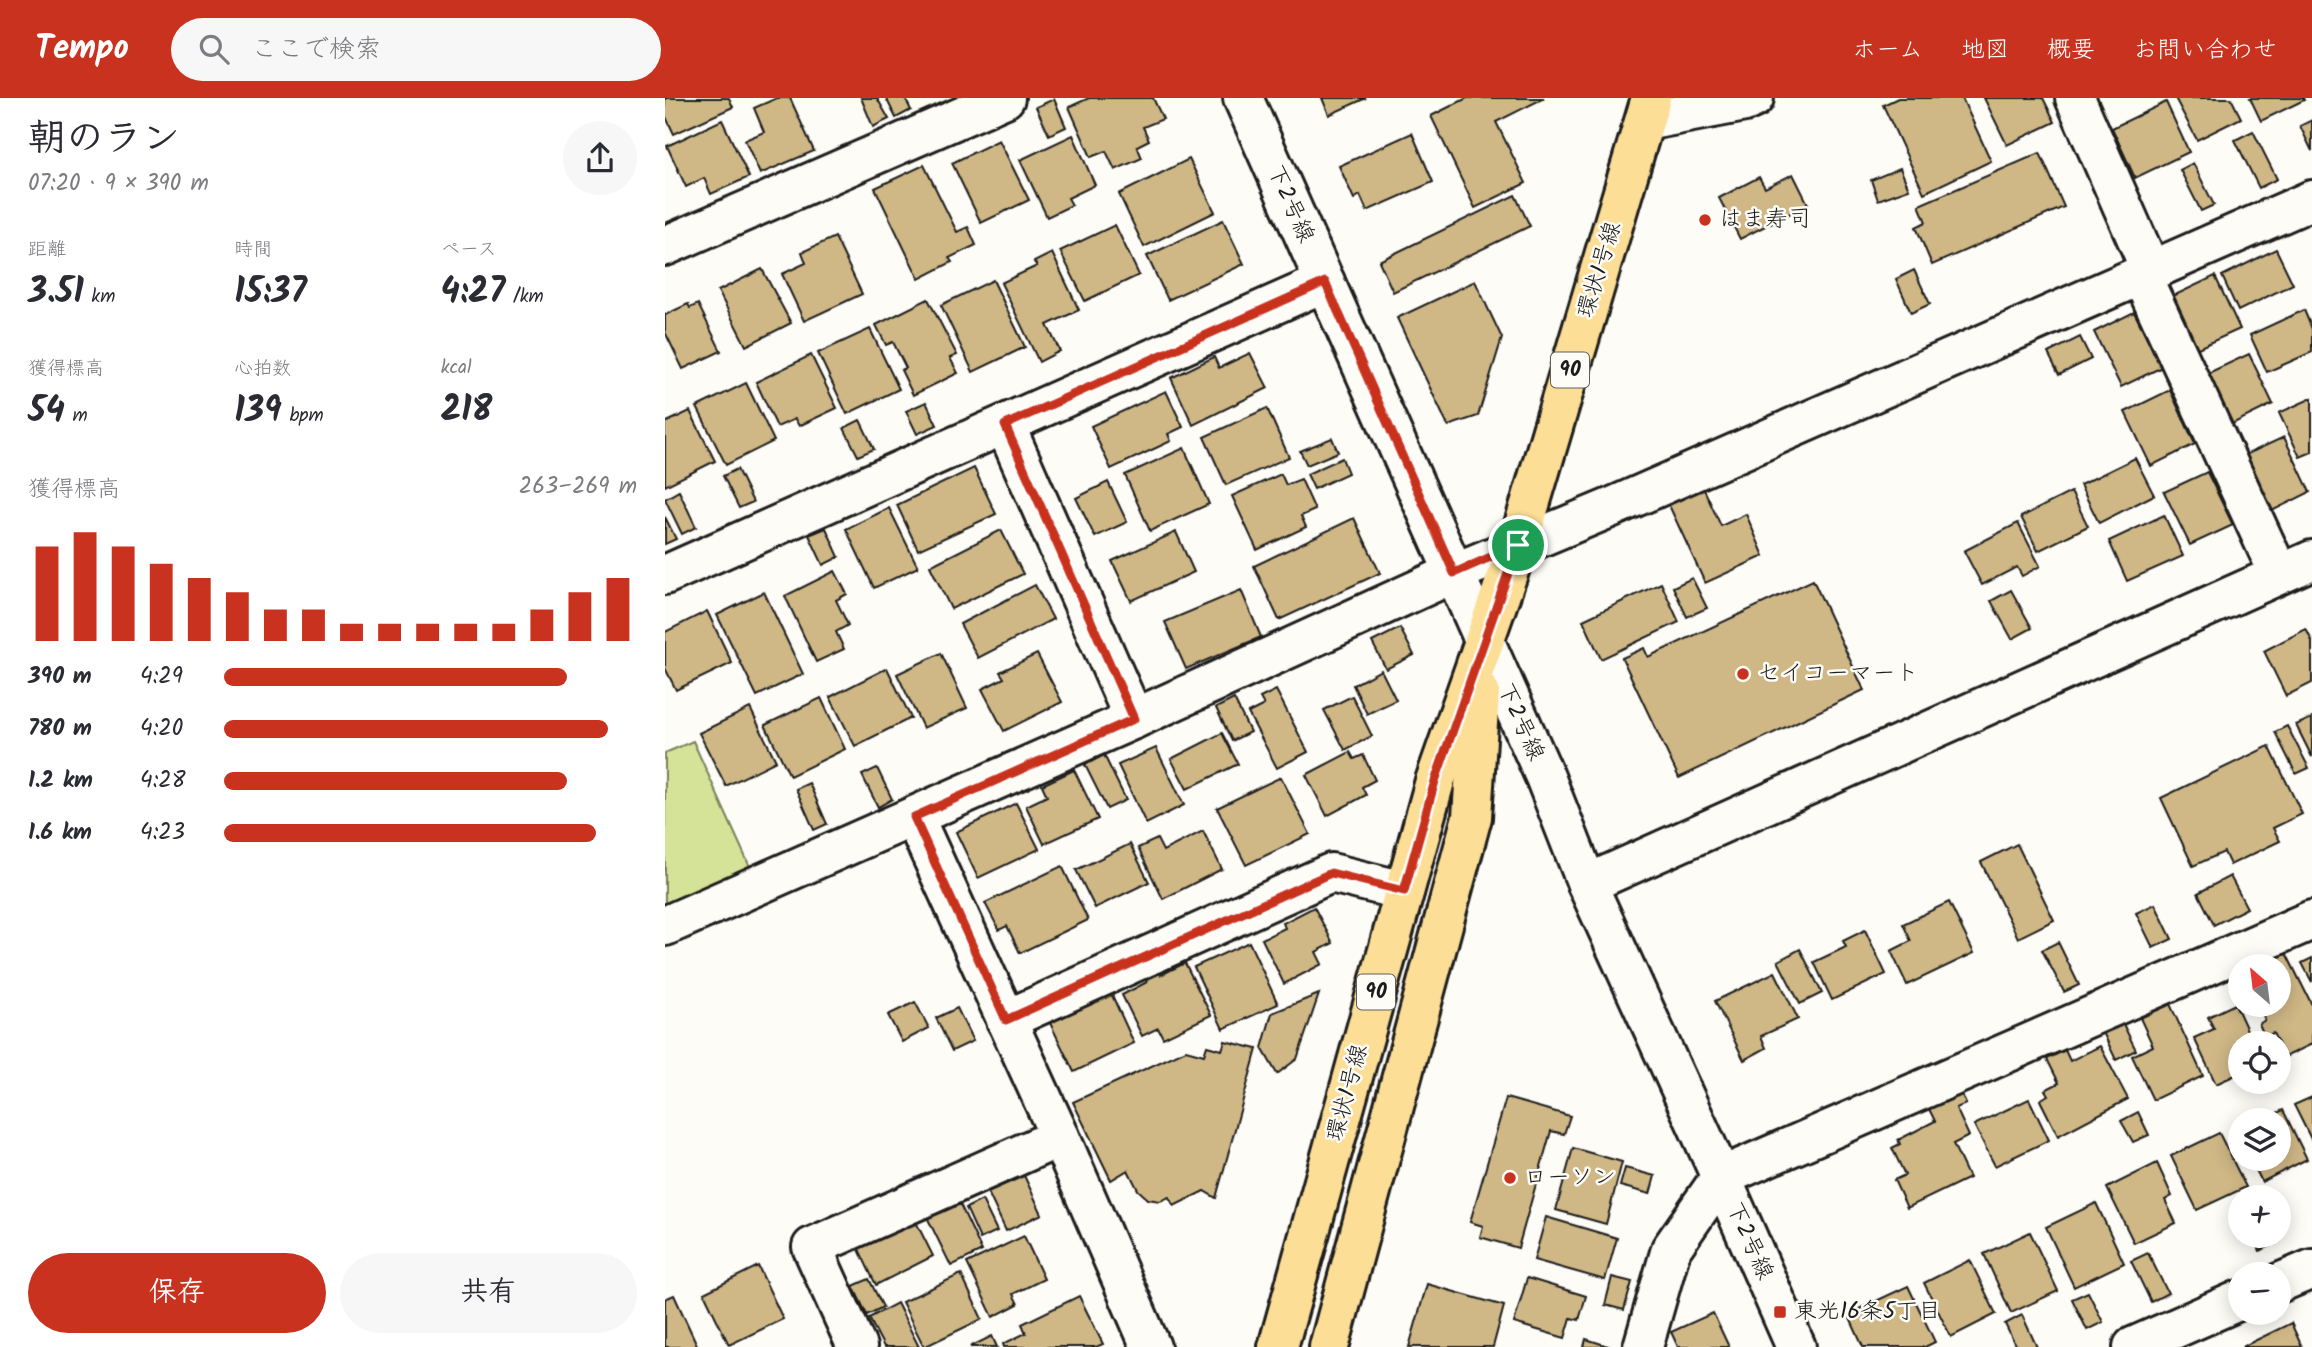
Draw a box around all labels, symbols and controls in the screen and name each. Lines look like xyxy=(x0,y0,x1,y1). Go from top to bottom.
search box xyxy=(171,18,661,81)
text: Tempo xyxy=(35,23,129,76)
text: ここで検索 xyxy=(251,29,381,71)
icon: search xyxy=(195,30,233,68)
text: ホーム xyxy=(1852,31,1923,70)
text: 地図 xyxy=(1961,31,2009,70)
text: 概要 xyxy=(2047,31,2095,70)
text: お問い合わせ xyxy=(2133,31,2277,70)
text: 朝のラン xyxy=(28,110,180,170)
button: share xyxy=(563,121,637,195)
street label: 下2号線 xyxy=(1257,159,1323,249)
text: 07:20 · 9 × 390 m xyxy=(28,166,209,202)
place label: はま寿司 xyxy=(1719,202,1811,238)
marker: はま寿司 xyxy=(1697,212,1713,228)
street label: 環状1号線 xyxy=(1568,217,1632,323)
text: 距離 xyxy=(28,235,66,265)
text: 時間 xyxy=(234,235,272,265)
text: ペース xyxy=(441,235,497,265)
text: 3.51 xyxy=(28,265,84,321)
text: 15:37 xyxy=(234,265,307,321)
text: 4:27 xyxy=(441,265,505,321)
text: km xyxy=(84,282,115,312)
text: /km xyxy=(505,282,544,312)
road number: 90 xyxy=(1551,352,1589,388)
text: kcal xyxy=(441,353,472,383)
text: 獲得標高 xyxy=(28,354,104,384)
text: 心拍数 xyxy=(234,354,291,384)
text: 218 xyxy=(441,383,492,439)
text: 54 xyxy=(28,384,65,440)
text: 139 xyxy=(234,384,282,440)
text: m xyxy=(65,401,88,431)
text: bpm xyxy=(282,401,324,431)
text: 263–269 m xyxy=(519,469,637,505)
text: 獲得標高 xyxy=(28,472,120,508)
pin xyxy=(1488,515,1548,575)
icon: arrive xyxy=(1499,526,1537,564)
place label: セイコーマート xyxy=(1757,656,1918,692)
text: 390 m xyxy=(28,659,92,695)
text: 4:29 xyxy=(140,659,183,695)
marker: セイコーマート xyxy=(1735,666,1751,682)
street label: 下2号線 xyxy=(1487,677,1553,767)
text: 780 m xyxy=(28,711,92,747)
text: 4:20 xyxy=(140,711,183,747)
text: 1.2 km xyxy=(28,763,93,799)
text: 4:28 xyxy=(140,763,186,799)
text: 1.6 km xyxy=(28,815,92,851)
text: 4:23 xyxy=(140,815,185,851)
north arrow xyxy=(2228,954,2291,1017)
map controls xyxy=(2228,954,2291,1325)
road number: 90 xyxy=(1357,974,1395,1010)
button: locate xyxy=(2228,1031,2291,1094)
street label: 環状1号線 xyxy=(1318,1040,1378,1146)
button: layers xyxy=(2228,1108,2291,1171)
place label: ローソン xyxy=(1524,1160,1616,1196)
marker: ローソン xyxy=(1502,1170,1518,1186)
button: + xyxy=(2228,1185,2291,1248)
street label: 下2号線 xyxy=(1716,1196,1782,1286)
button: 保存 xyxy=(28,1253,326,1333)
button: 共有 xyxy=(340,1253,637,1333)
button: − xyxy=(2228,1262,2291,1325)
place label: 東光16条5丁目 xyxy=(1794,1294,1941,1330)
marker: 東光16条5丁目 xyxy=(1772,1304,1788,1320)

